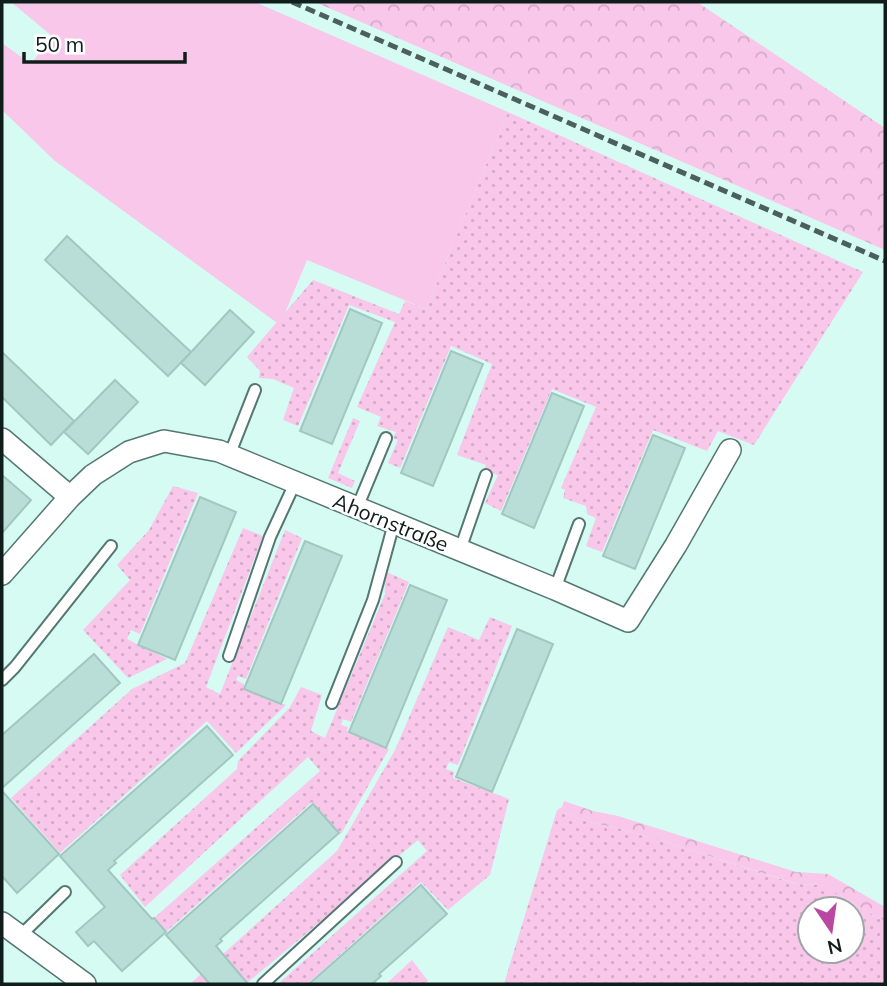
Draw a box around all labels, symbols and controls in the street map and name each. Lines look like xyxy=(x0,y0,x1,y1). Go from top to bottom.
scale bar xyxy=(24,21,186,65)
text: 50 m xyxy=(35,31,84,57)
street label: Ahornstraße xyxy=(329,487,453,557)
north arrow xyxy=(796,895,866,965)
text: N xyxy=(825,933,845,960)

